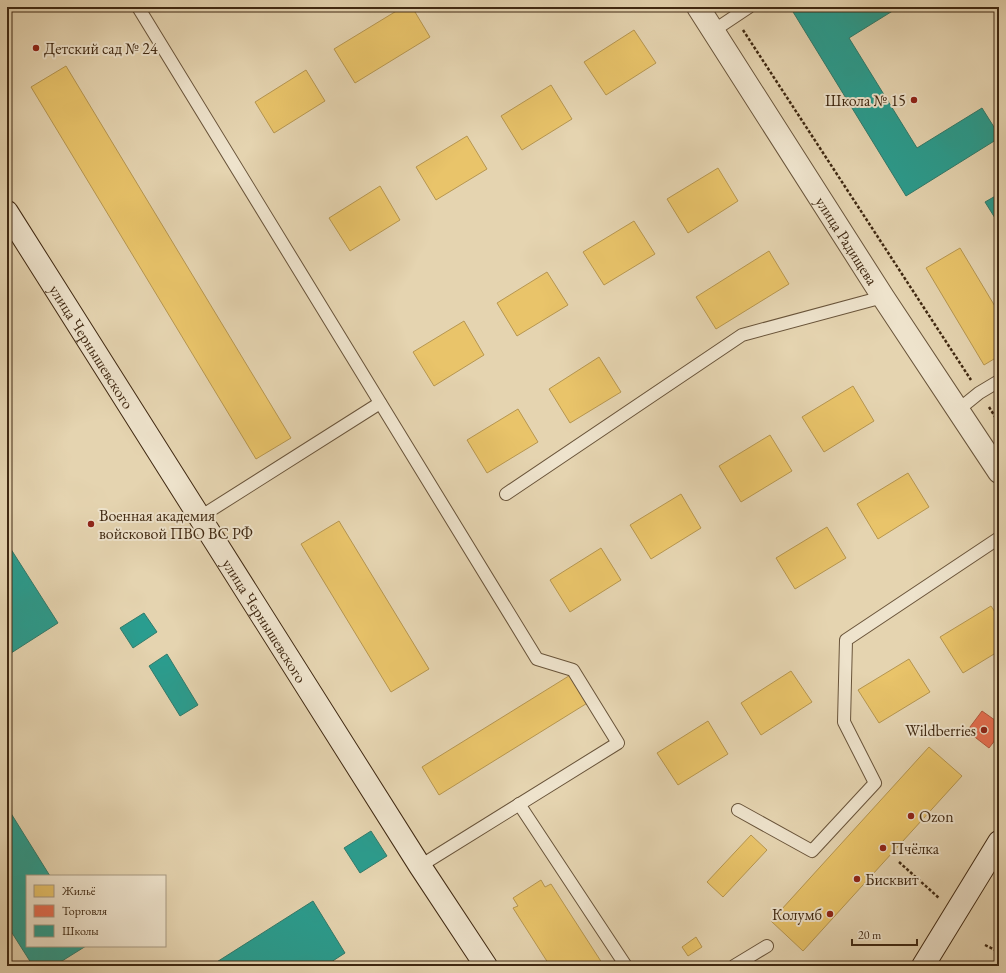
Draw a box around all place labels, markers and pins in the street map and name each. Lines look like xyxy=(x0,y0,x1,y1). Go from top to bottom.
place label: Детский сад № 24 xyxy=(44,38,158,59)
marker: Детский сад № 24 xyxy=(31,43,41,53)
place label: Школа № 15 xyxy=(825,90,906,111)
marker: Школа № 15 xyxy=(909,95,919,105)
place label: Военная академия войсковой ПВО ВС РФ xyxy=(99,505,253,544)
marker: Военная академия войсковой ПВО ВС РФ xyxy=(86,519,96,529)
place label: Wildberries xyxy=(905,720,976,741)
marker: Wildberries xyxy=(979,725,989,735)
place label: Ozon xyxy=(919,806,954,827)
marker: Ozon xyxy=(906,811,916,821)
place label: Пчёлка xyxy=(891,838,940,859)
marker: Пчёлка xyxy=(878,843,888,853)
place label: Бисквит xyxy=(865,869,919,890)
marker: Бисквит xyxy=(852,874,862,884)
place label: Колумб xyxy=(772,904,822,925)
marker: Колумб xyxy=(825,909,835,919)

